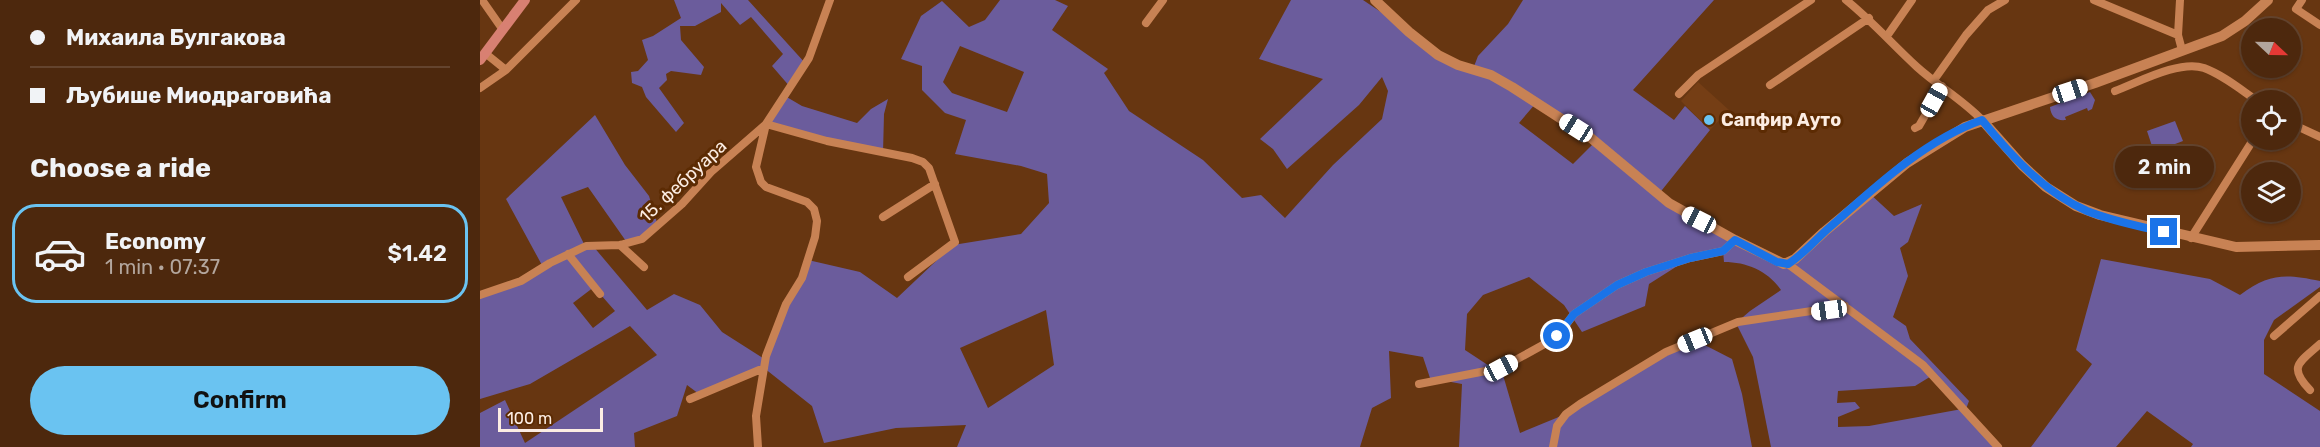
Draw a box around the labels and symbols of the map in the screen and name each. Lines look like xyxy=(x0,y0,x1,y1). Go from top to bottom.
north arrow xyxy=(2241,18,2301,78)
car xyxy=(2050,77,2090,105)
car xyxy=(1917,80,1951,120)
place label: Сапфир Ауто xyxy=(1721,109,1841,131)
car xyxy=(1556,111,1596,145)
marker: Сапфир Ауто xyxy=(1702,113,1716,127)
street label: 15. фебруара xyxy=(635,135,731,227)
callout: 2 min xyxy=(2114,145,2214,187)
car xyxy=(1679,204,1719,236)
route end xyxy=(2150,218,2177,245)
car xyxy=(1810,299,1848,321)
route start xyxy=(1543,322,1570,349)
car xyxy=(1675,325,1715,355)
car xyxy=(1481,352,1521,384)
scale bar xyxy=(498,405,603,432)

